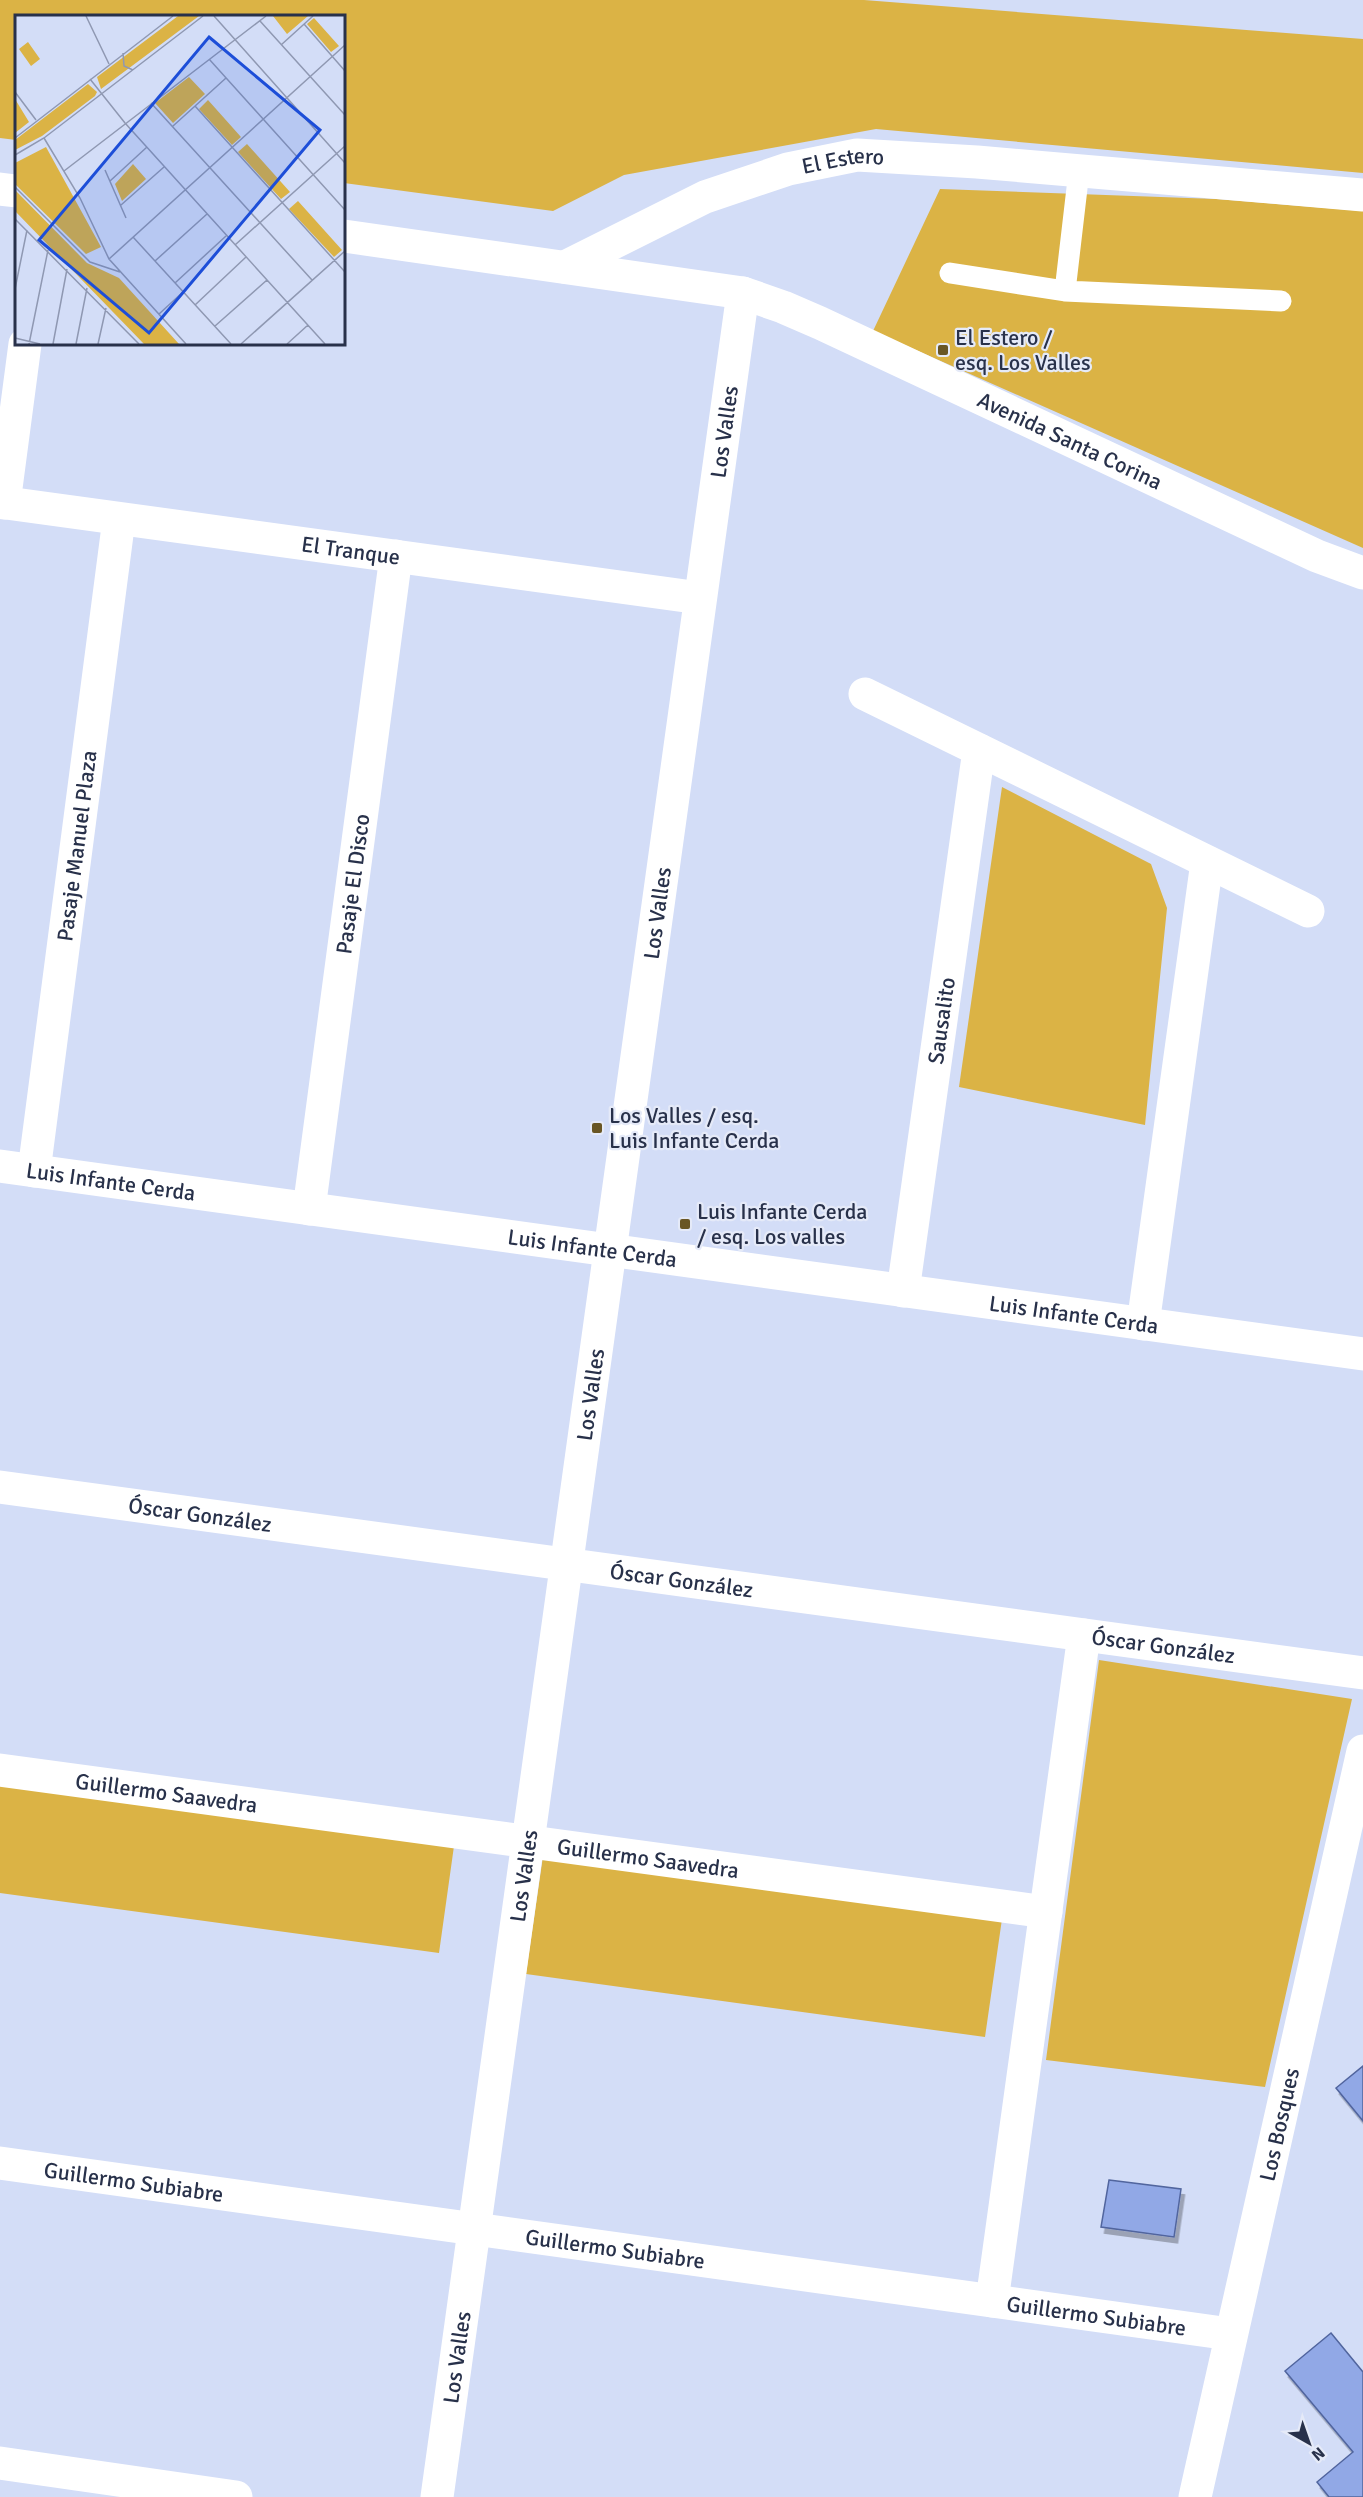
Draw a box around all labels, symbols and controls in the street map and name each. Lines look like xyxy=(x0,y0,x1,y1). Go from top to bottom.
inset map xyxy=(15,15,345,345)
street label: El Estero xyxy=(799,142,885,180)
place label: El Estero / esq. Los Valles xyxy=(955,324,1091,376)
marker: El Estero / esq. Los Valles xyxy=(936,343,950,357)
street label: Los Valles xyxy=(704,384,744,480)
street label: Avenida Santa Corina xyxy=(973,386,1167,496)
street label: El Tranque xyxy=(300,530,402,571)
street label: Pasaje Manuel Plaza xyxy=(51,749,103,943)
street label: Pasaje El Disco xyxy=(330,812,376,956)
street label: Los Valles xyxy=(638,865,677,961)
street label: Sausalito xyxy=(922,976,961,1066)
place label: Los Valles / esq. Luis Infante Cerda xyxy=(609,1102,780,1154)
marker: Los Valles / esq. Luis Infante Cerda xyxy=(590,1121,604,1135)
street label: Luis Infante Cerda xyxy=(25,1157,197,1207)
place label: Luis Infante Cerda / esq. Los valles xyxy=(697,1198,868,1250)
marker: Luis Infante Cerda / esq. Los valles xyxy=(678,1217,692,1231)
street label: Luis Infante Cerda xyxy=(506,1223,679,1273)
street label: Luis Infante Cerda xyxy=(987,1290,1160,1340)
street label: Los Valles xyxy=(571,1347,610,1443)
street label: Óscar González xyxy=(127,1492,274,1538)
street label: Óscar González xyxy=(608,1557,755,1604)
street label: Óscar González xyxy=(1090,1623,1237,1669)
street label: Guillermo Saavedra xyxy=(74,1767,259,1819)
street label: Los Valles xyxy=(504,1828,543,1924)
street label: Guillermo Saavedra xyxy=(555,1833,741,1884)
street label: Los Bosques xyxy=(1254,2065,1305,2184)
street label: Guillermo Subiabre xyxy=(42,2156,225,2208)
street label: Guillermo Subiabre xyxy=(524,2223,706,2275)
street label: Guillermo Subiabre xyxy=(1005,2290,1188,2342)
street label: Los Valles xyxy=(437,2310,477,2405)
north arrow xyxy=(1279,2413,1339,2473)
text: N xyxy=(1307,2442,1329,2465)

